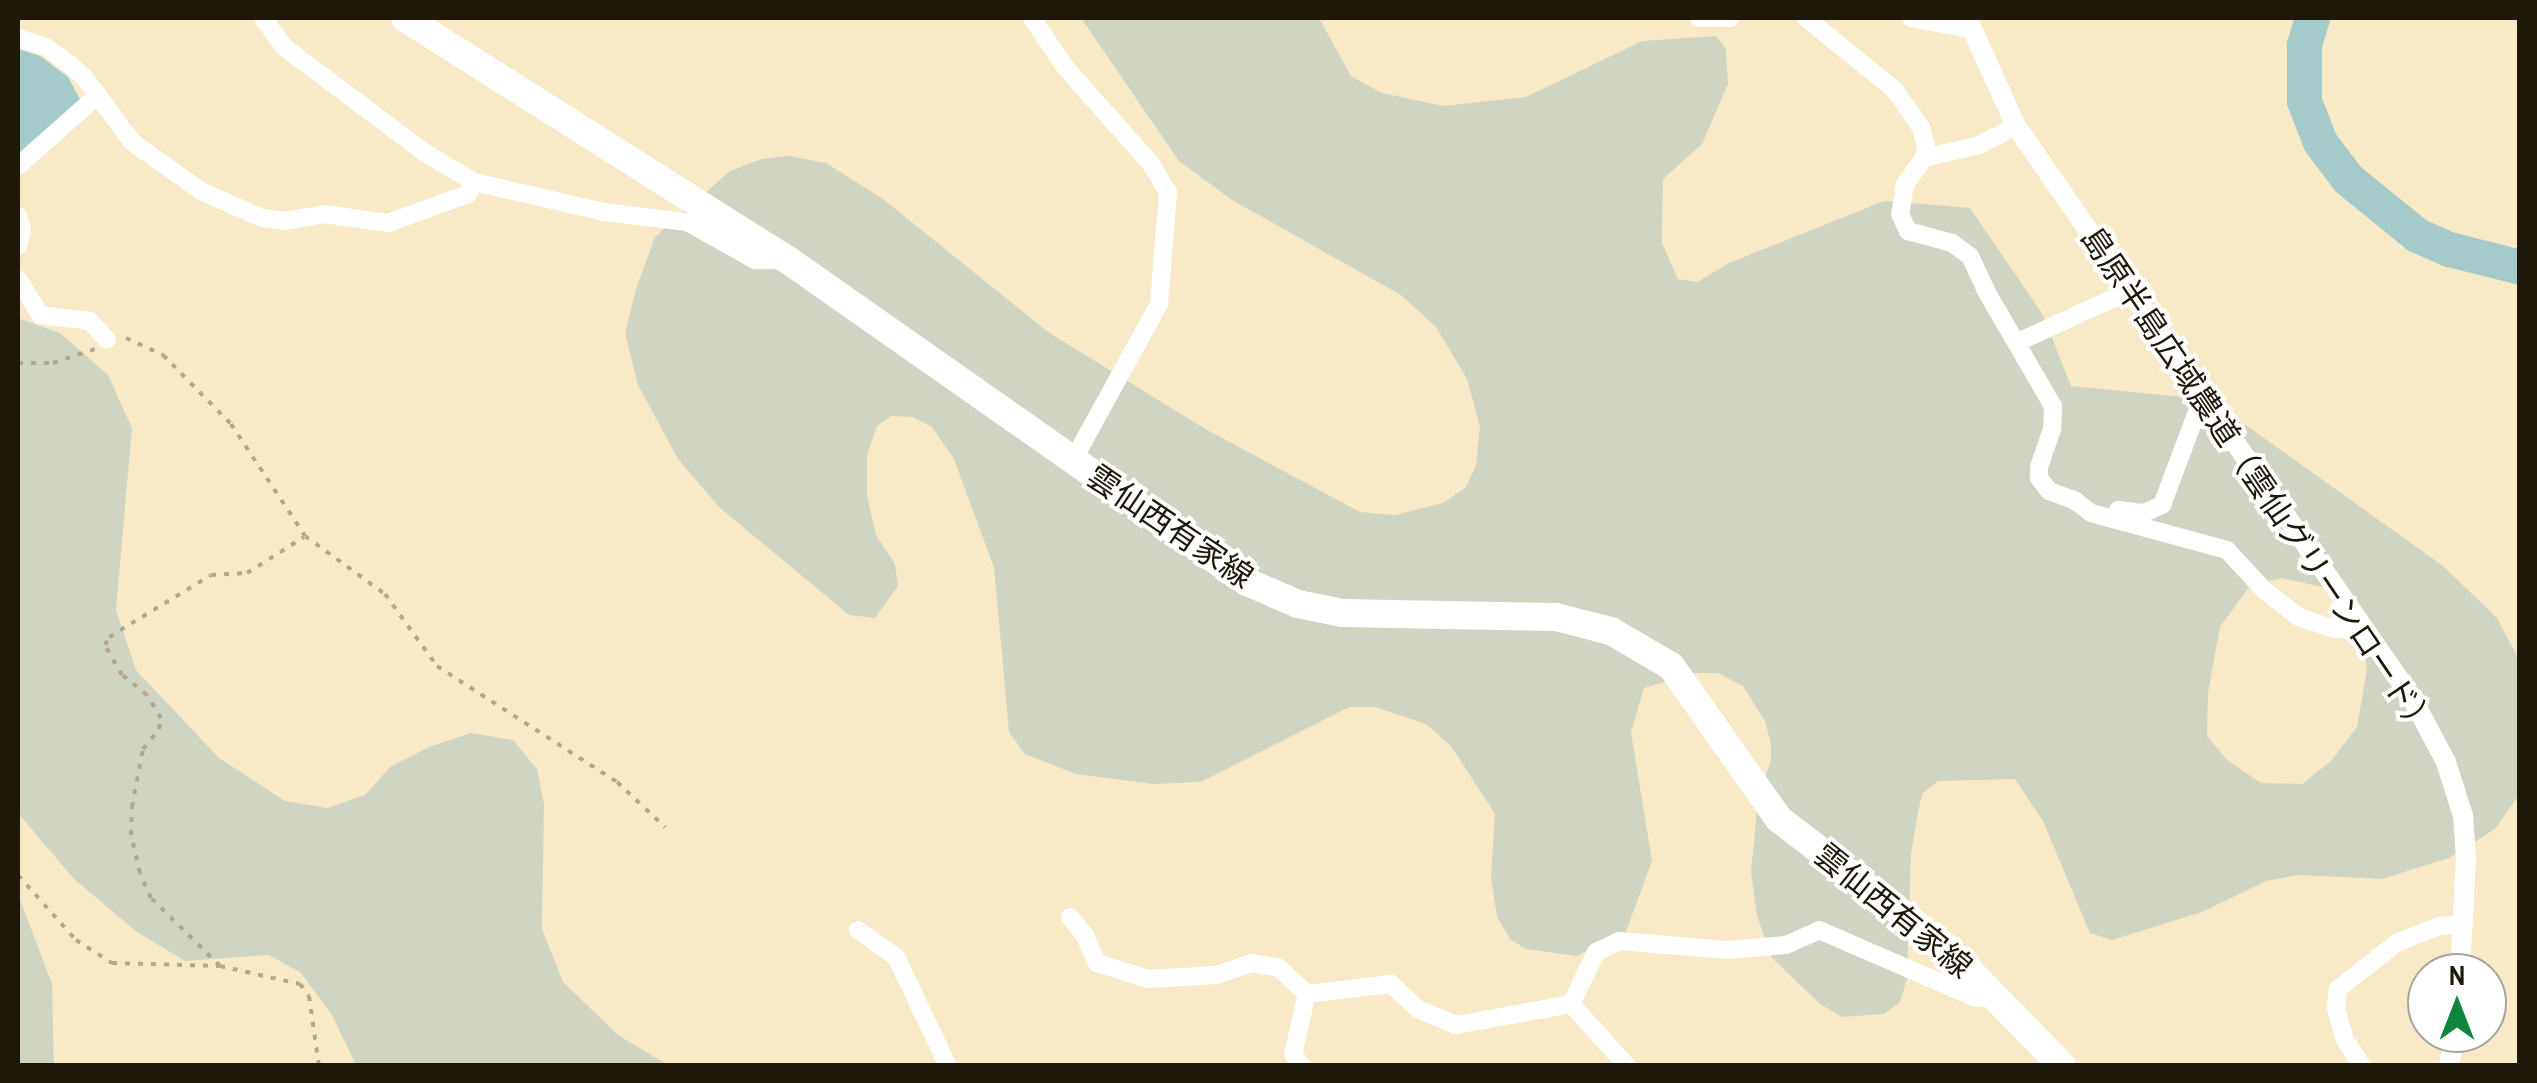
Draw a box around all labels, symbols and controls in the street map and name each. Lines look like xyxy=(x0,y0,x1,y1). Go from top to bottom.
street label: 島原半島広域農道（雲仙グリーンロード） xyxy=(2072,219,2444,745)
street label: 雲仙西有家線 xyxy=(1080,457,1260,597)
street label: 雲仙西有家線 xyxy=(1806,836,1980,986)
north arrow xyxy=(2407,953,2507,1053)
text: N xyxy=(2449,956,2465,994)

